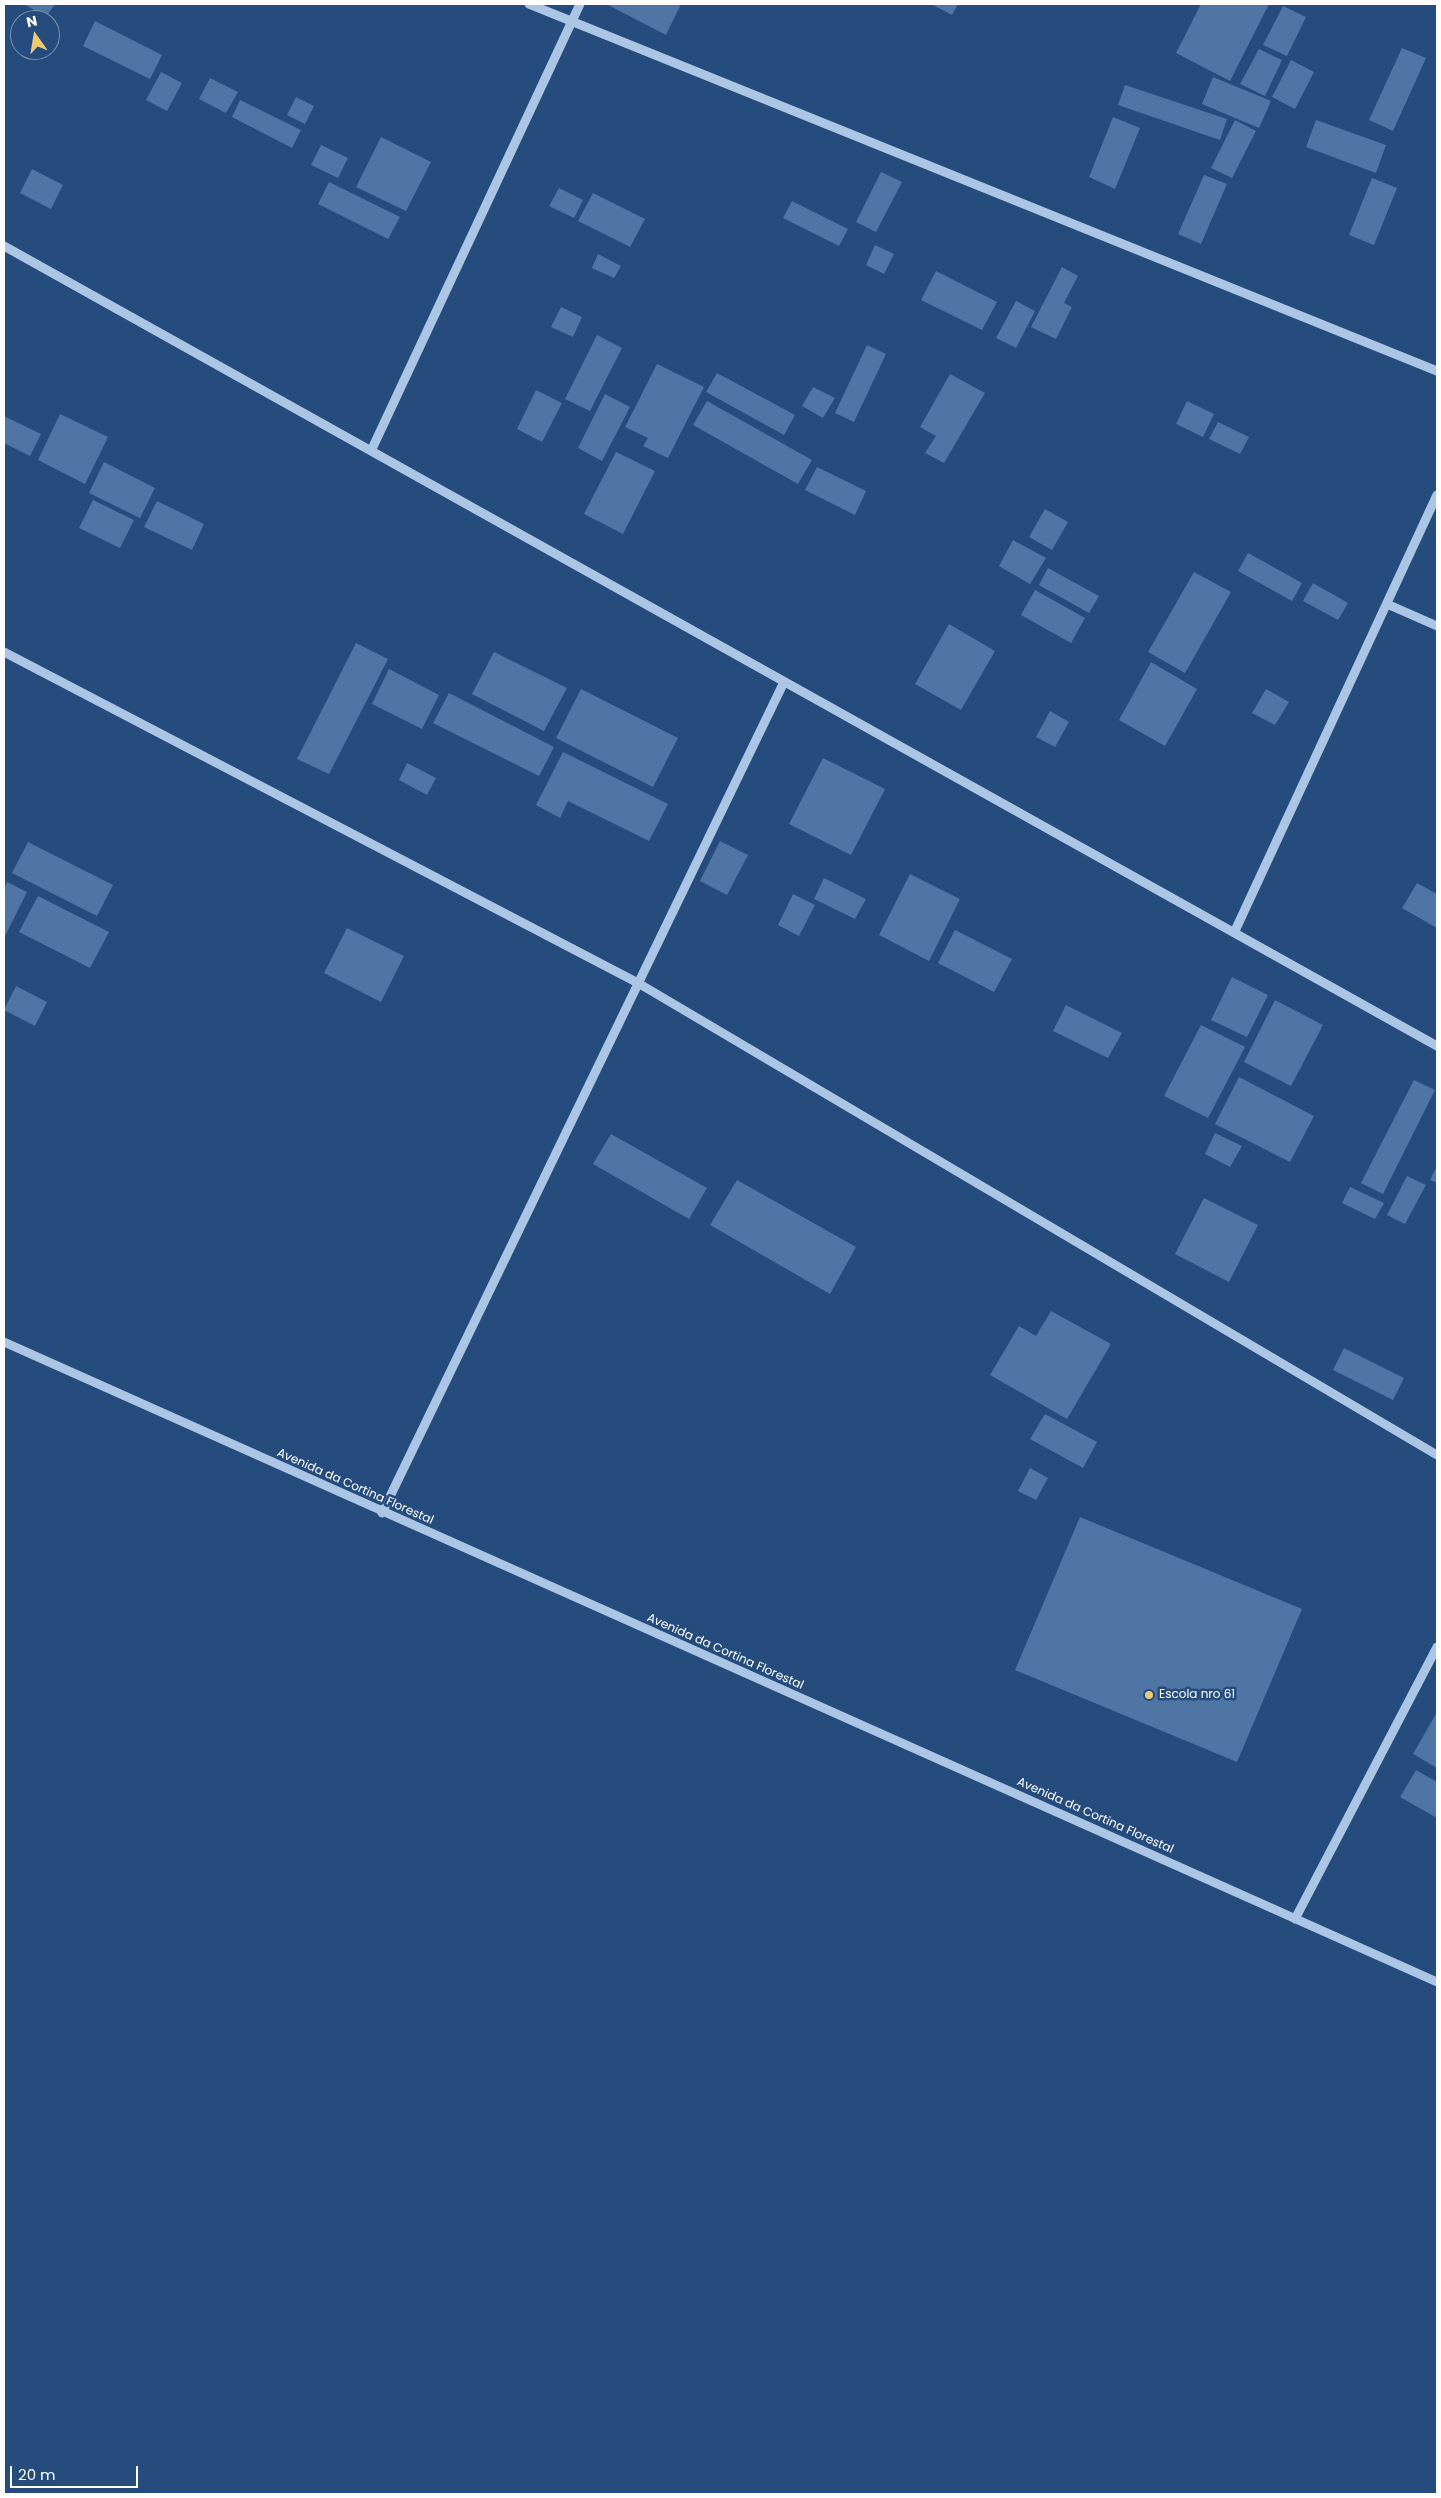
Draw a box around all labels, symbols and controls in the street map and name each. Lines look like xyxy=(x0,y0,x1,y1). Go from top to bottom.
north arrow xyxy=(10,10,60,60)
text: N xyxy=(24,10,39,32)
street label: Avenida da Cortina Florestal xyxy=(275,1446,435,1528)
street label: Avenida da Cortina Florestal xyxy=(645,1611,805,1693)
place label: Escola nro 61 xyxy=(1159,1688,1235,1702)
marker: Escola nro 61 xyxy=(1143,1689,1155,1701)
street label: Avenida da Cortina Florestal xyxy=(1015,1775,1175,1857)
scale bar xyxy=(12,2456,140,2488)
text: 20 m xyxy=(18,2464,56,2485)

